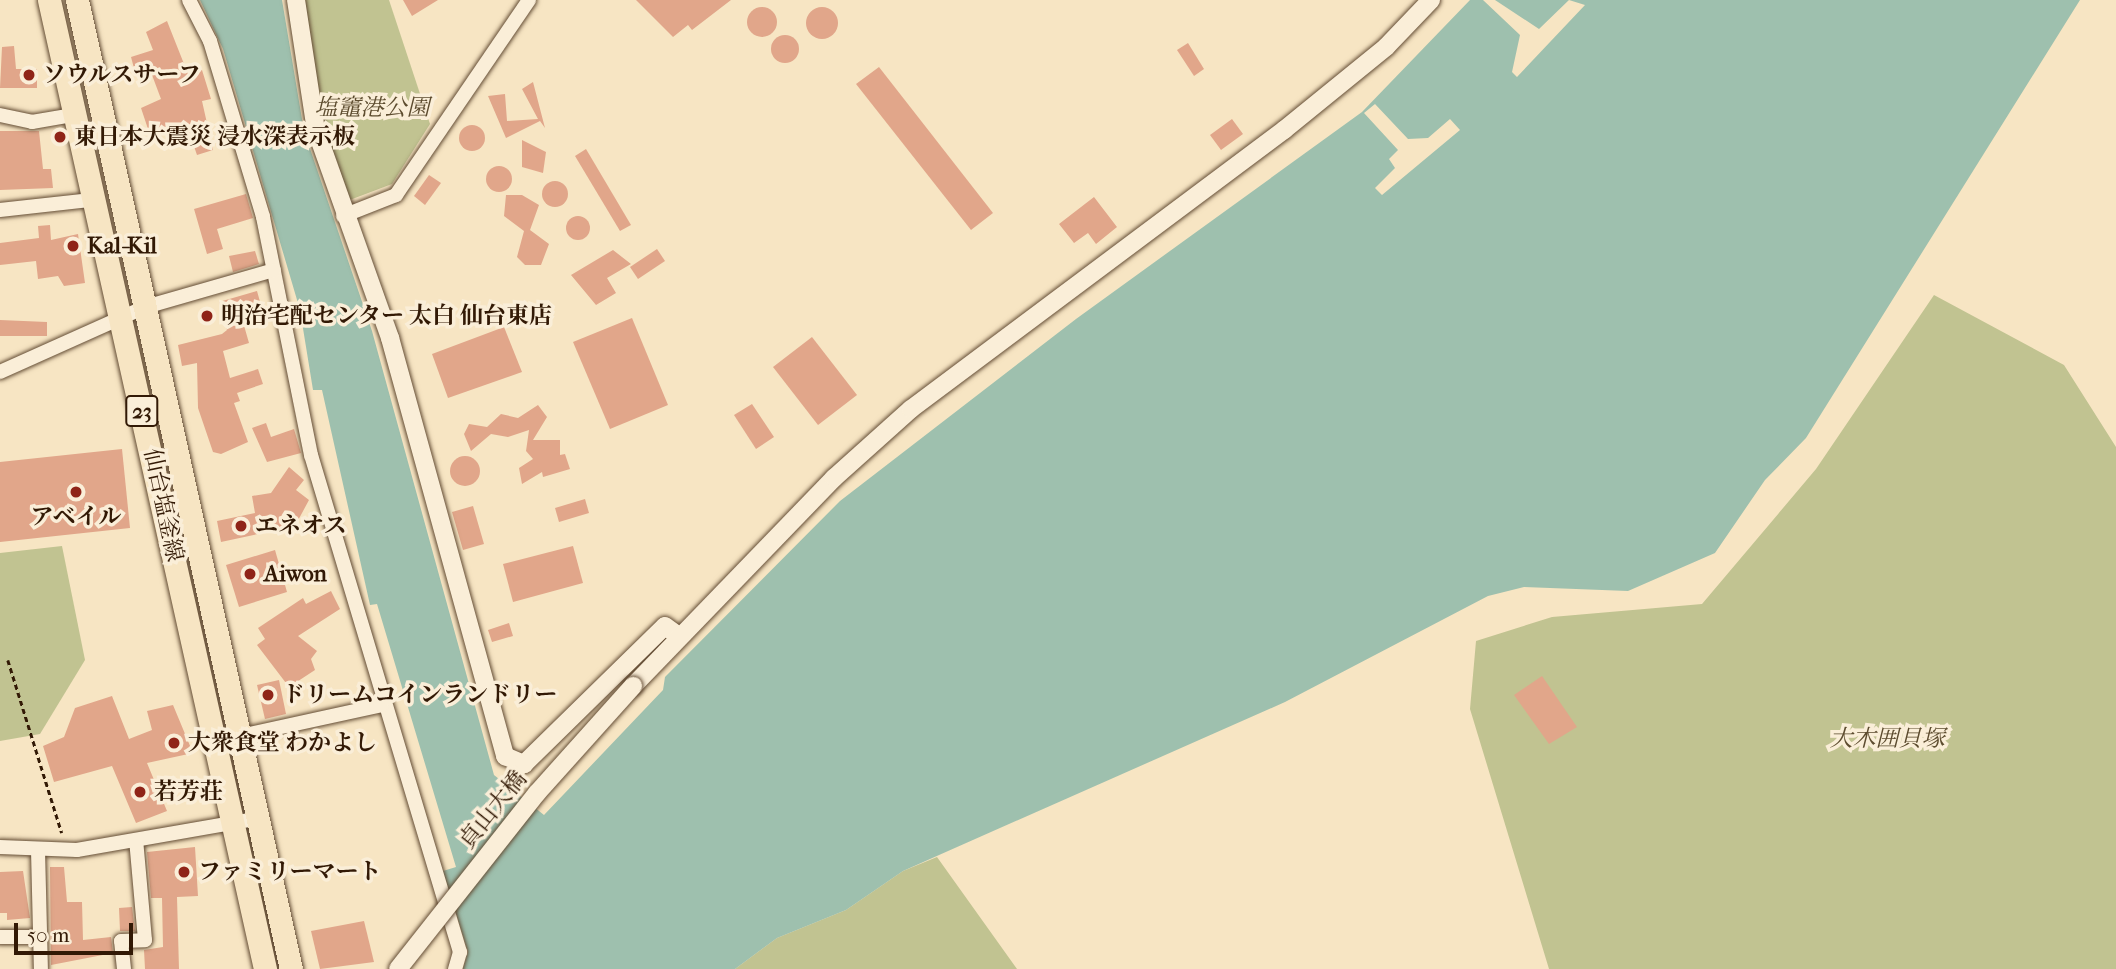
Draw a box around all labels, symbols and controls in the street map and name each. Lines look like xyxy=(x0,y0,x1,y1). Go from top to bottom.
place label: ソウルスサーフ xyxy=(43,61,204,89)
marker: ソウルスサーフ xyxy=(21,67,37,83)
park label: 塩竈港公園 xyxy=(315,94,429,122)
place label: 東日本大震災 浸水深表示板 xyxy=(74,123,355,151)
marker: 東日本大震災 浸水深表示板 xyxy=(52,129,68,145)
place label: Kal-Kil xyxy=(87,232,157,260)
marker: Kal-Kil xyxy=(65,238,81,254)
place label: 明治宅配センター 太白 仙台東店 xyxy=(221,302,553,330)
marker: 明治宅配センター 太白 仙台東店 xyxy=(199,308,215,324)
road number: 23 xyxy=(124,394,160,428)
street label: 仙台塩釜線 xyxy=(138,446,188,564)
marker: アベイル xyxy=(68,484,84,500)
place label: アベイル xyxy=(30,503,122,531)
place label: エネオス xyxy=(255,512,347,540)
marker: エネオス xyxy=(233,518,249,534)
place label: Aiwon xyxy=(264,560,327,588)
marker: Aiwon xyxy=(242,566,258,582)
place label: ドリームコインランドリー xyxy=(282,681,558,709)
marker: ドリームコインランドリー xyxy=(260,687,276,703)
park label: 大木囲貝塚 xyxy=(1830,725,1944,753)
place label: 大衆食堂 わかよし xyxy=(188,729,377,757)
marker: 大衆食堂 わかよし xyxy=(166,735,182,751)
street label: 貞山大橋 xyxy=(453,766,533,854)
place label: 若芳荘 xyxy=(154,778,223,806)
marker: 若芳荘 xyxy=(132,784,148,800)
place label: ファミリーマート xyxy=(198,858,382,886)
marker: ファミリーマート xyxy=(176,864,192,880)
scale bar xyxy=(18,909,136,953)
text: 50 m xyxy=(27,923,70,947)

